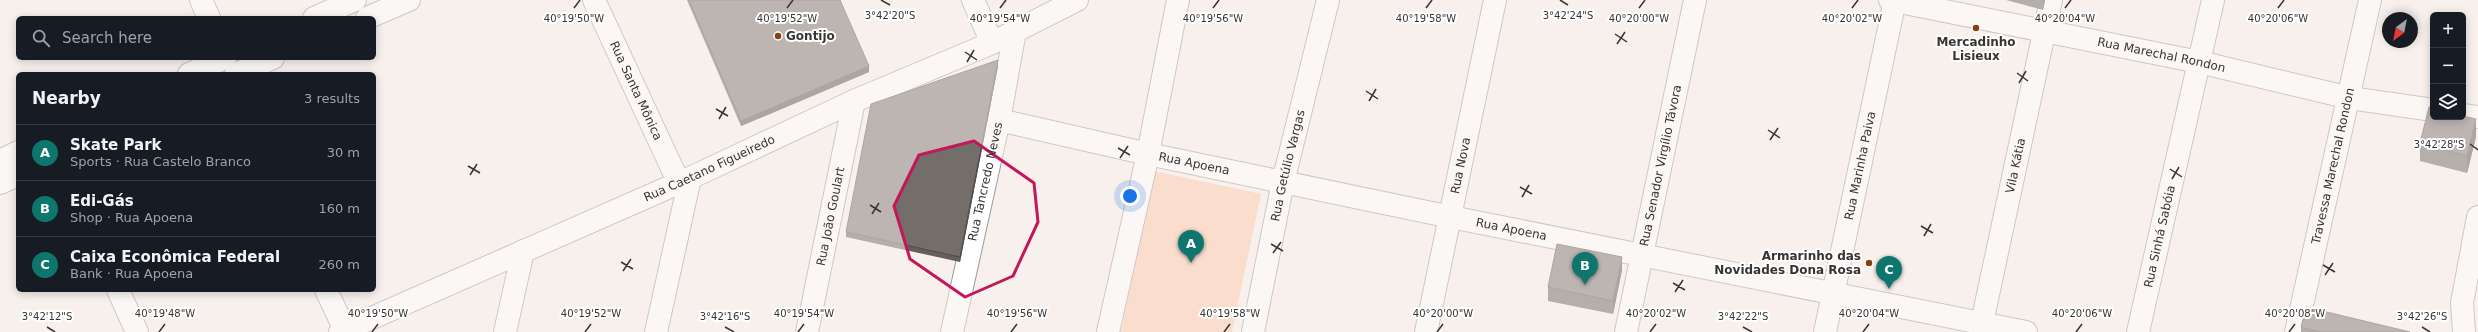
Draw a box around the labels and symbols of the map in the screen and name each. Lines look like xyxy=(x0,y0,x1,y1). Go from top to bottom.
text: 3°42'20"S xyxy=(865,10,915,21)
text: 3°42'24"S xyxy=(1543,10,1593,21)
north arrow xyxy=(2382,12,2418,48)
text: 40°19'50"W xyxy=(544,13,604,24)
text: 40°19'52"W xyxy=(757,13,817,24)
text: 40°19'54"W xyxy=(970,13,1030,24)
text: 40°19'56"W xyxy=(1183,13,1243,24)
text: 40°19'58"W xyxy=(1396,13,1456,24)
text: 40°20'00"W xyxy=(1609,13,1669,24)
text: 40°20'02"W xyxy=(1822,13,1882,24)
text: 40°20'04"W xyxy=(2035,13,2095,24)
text: 40°20'06"W xyxy=(2248,13,2308,24)
marker: Mercadinho Lisieux xyxy=(1971,23,1981,33)
place label: Gontijo xyxy=(786,29,835,43)
marker: Gontijo xyxy=(773,31,783,41)
place label: Mercadinho Lisieux xyxy=(1936,35,2016,63)
street label: Rua Marechal Rondon xyxy=(2096,35,2227,75)
street label: Rua Santa Mônica xyxy=(607,39,665,143)
street label: Rua Senador Virgílio Távora xyxy=(1637,84,1684,248)
street label: Travessa Marechal Rondon xyxy=(2309,86,2357,247)
street label: Rua Getúlio Vargas xyxy=(1268,108,1308,223)
street label: Rua Marinha Paiva xyxy=(1842,110,1878,221)
street label: Rua Tancredo Neves xyxy=(965,121,1005,242)
street label: Rua Caetano Figueiredo xyxy=(642,132,777,204)
street label: Rua Nova xyxy=(1448,136,1473,195)
street label: Vila Kátia xyxy=(2003,137,2028,195)
text: 3°42'28"S xyxy=(2414,139,2464,150)
street label: Rua Apoena xyxy=(1157,149,1231,178)
street label: Rua João Goulart xyxy=(814,165,847,267)
street label: Rua Sinhá Sabóia xyxy=(2141,184,2178,289)
your location xyxy=(1120,186,1140,206)
street label: Rua Apoena xyxy=(1475,215,1548,243)
pin: A xyxy=(1178,230,1204,263)
place label: Armarinho das Novidades Dona Rosa xyxy=(1714,249,1861,277)
pin: B xyxy=(1572,252,1598,285)
pin: C xyxy=(1876,256,1902,289)
marker: Armarinho das Novidades Dona Rosa xyxy=(1864,258,1874,268)
text: 40°19'48"W xyxy=(135,308,195,319)
text: 40°19'50"W xyxy=(348,308,408,319)
text: 40°19'52"W xyxy=(561,308,621,319)
text: 40°19'54"W xyxy=(774,308,834,319)
text: 40°19'56"W xyxy=(987,308,1047,319)
text: 40°19'58"W xyxy=(1200,308,1260,319)
text: 40°20'00"W xyxy=(1413,308,1473,319)
text: 40°20'02"W xyxy=(1626,308,1686,319)
text: 40°20'04"W xyxy=(1839,308,1899,319)
text: 40°20'06"W xyxy=(2052,308,2112,319)
text: 40°20'08"W xyxy=(2265,308,2325,319)
text: 3°42'12"S xyxy=(22,311,72,322)
text: 3°42'16"S xyxy=(700,311,750,322)
text: 3°42'22"S xyxy=(1718,311,1768,322)
text: 3°42'26"S xyxy=(2397,311,2447,322)

